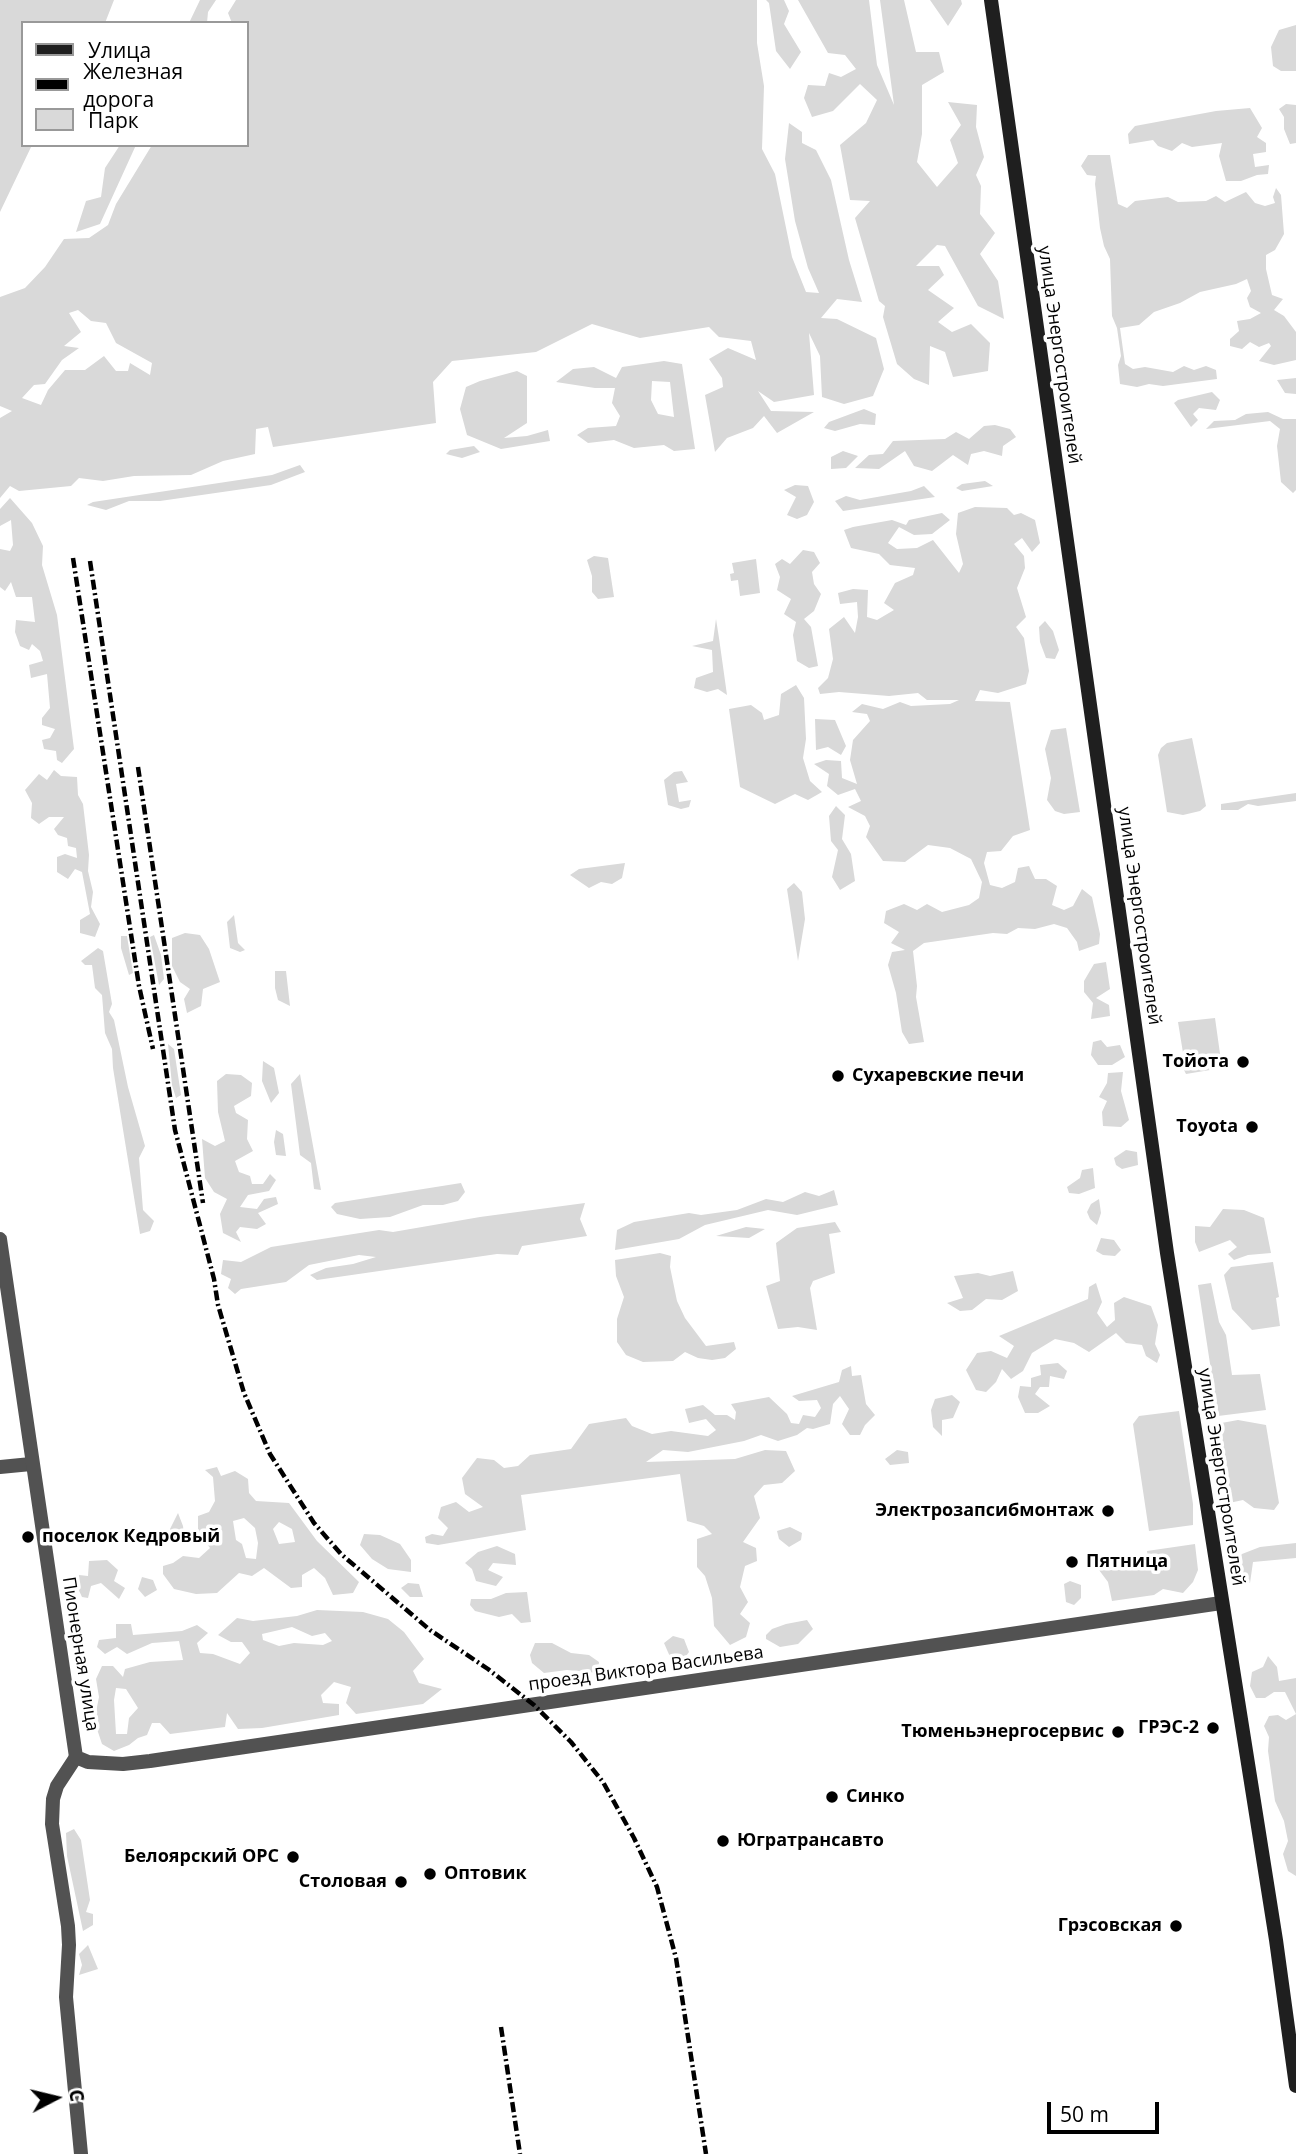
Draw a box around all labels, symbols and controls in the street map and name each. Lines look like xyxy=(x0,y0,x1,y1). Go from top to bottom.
legend xyxy=(21,21,248,147)
text: Улица xyxy=(88,36,151,64)
text: Железная дорога xyxy=(83,57,183,113)
text: Парк xyxy=(88,106,139,134)
street label: улица Энергостроителей xyxy=(1033,245,1085,465)
street label: улица Энергостроителей xyxy=(1113,806,1165,1026)
place label: Тойота xyxy=(1162,1051,1229,1073)
marker: Тойота xyxy=(1235,1054,1251,1070)
place label: Сухаревские печи xyxy=(852,1065,1024,1087)
marker: Сухаревские печи xyxy=(830,1068,846,1084)
place label: Toyota xyxy=(1176,1116,1238,1138)
marker: Toyota xyxy=(1244,1119,1260,1135)
street label: улица Энергостроителей xyxy=(1193,1367,1249,1587)
place label: Электрозапсибмонтаж xyxy=(875,1500,1094,1522)
marker: Электрозапсибмонтаж xyxy=(1100,1503,1116,1519)
place label: поселок Кедровый xyxy=(42,1526,220,1548)
marker: поселок Кедровый xyxy=(20,1529,36,1545)
place label: Пятница xyxy=(1086,1551,1168,1573)
marker: Пятница xyxy=(1064,1554,1080,1570)
street label: Пионерная улица xyxy=(57,1575,103,1733)
street label: проезд Виктора Васильева xyxy=(527,1642,765,1696)
place label: ГРЭС-2 xyxy=(1138,1717,1199,1739)
marker: ГРЭС-2 xyxy=(1205,1720,1221,1736)
place label: Тюменьэнергосервис xyxy=(901,1721,1104,1743)
marker: Тюменьэнергосервис xyxy=(1110,1724,1126,1740)
place label: Синко xyxy=(846,1786,905,1808)
marker: Синко xyxy=(824,1789,840,1805)
place label: Югратрансавто xyxy=(737,1830,884,1852)
marker: Югратрансавто xyxy=(715,1833,731,1849)
place label: Белоярский ОРС xyxy=(124,1846,279,1868)
marker: Белоярский ОРС xyxy=(285,1849,301,1865)
place label: Оптовик xyxy=(444,1863,527,1885)
marker: Оптовик xyxy=(422,1866,438,1882)
place label: Столовая xyxy=(299,1871,387,1893)
marker: Столовая xyxy=(393,1874,409,1890)
place label: Грэсовская xyxy=(1058,1915,1162,1937)
marker: Грэсовская xyxy=(1168,1918,1184,1934)
north arrow xyxy=(21,2063,91,2133)
text: С xyxy=(63,2088,90,2103)
scale bar xyxy=(1051,2088,1163,2132)
text: 50 m xyxy=(1060,2100,1109,2128)

